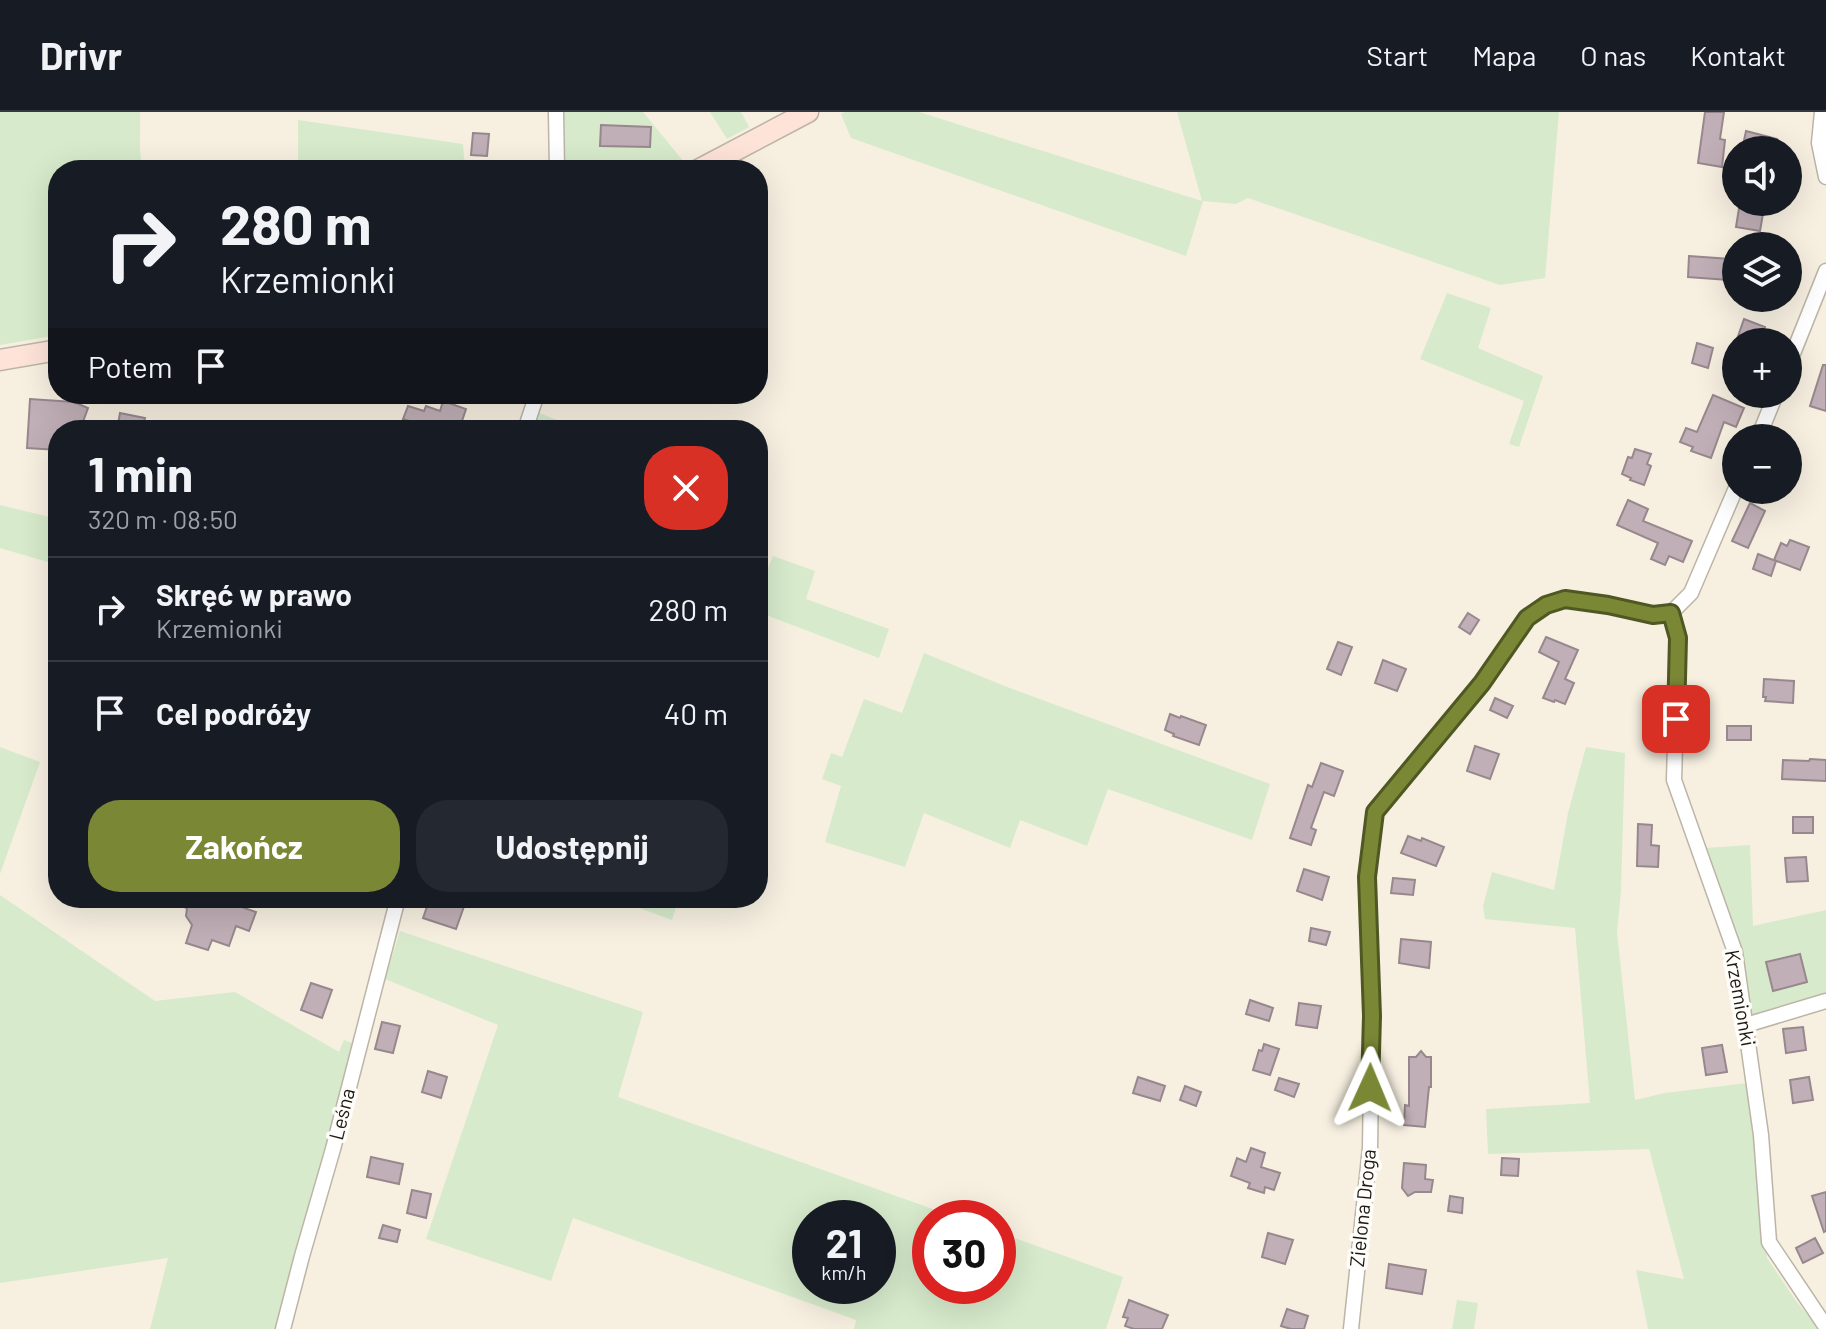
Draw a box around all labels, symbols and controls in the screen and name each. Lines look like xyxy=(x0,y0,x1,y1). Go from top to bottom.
text: Drivr xyxy=(40,32,122,78)
text: Start xyxy=(1367,38,1428,72)
text: Mapa xyxy=(1472,38,1536,72)
text: O nas xyxy=(1580,38,1646,72)
text: Kontakt xyxy=(1690,38,1786,72)
map controls xyxy=(1722,136,1802,504)
button: sound xyxy=(1722,136,1802,216)
text: 280 m xyxy=(220,189,372,256)
icon: right xyxy=(88,192,192,296)
button: layers xyxy=(1722,232,1802,312)
text: Krzemionki xyxy=(220,257,396,300)
button: + xyxy=(1722,328,1802,408)
icon: arrive xyxy=(189,344,233,388)
text: Potem xyxy=(88,348,173,384)
button: − xyxy=(1722,424,1802,504)
text: 1 min xyxy=(88,444,193,502)
button: close xyxy=(644,446,728,530)
text: 320 m · 08:50 xyxy=(88,503,238,534)
text: Skręć w prawo xyxy=(156,576,352,612)
icon: right xyxy=(88,587,132,631)
text: 280 m xyxy=(649,591,728,627)
text: Krzemionki xyxy=(156,612,283,643)
pin xyxy=(1642,685,1710,753)
icon: arrive xyxy=(88,691,132,735)
text: Cel podróży xyxy=(156,695,311,731)
text: 40 m xyxy=(664,695,728,731)
icon: arrive xyxy=(1654,697,1698,741)
button: Zakończ xyxy=(88,800,400,892)
button: Udostępnij xyxy=(416,800,728,892)
street label: Krzemionki xyxy=(1721,948,1761,1048)
position arrow xyxy=(1328,1046,1412,1130)
street label: Leśna xyxy=(323,1085,359,1142)
street label: Zielona Droga xyxy=(1344,1148,1380,1268)
speed limit sign: 30 xyxy=(912,1200,1016,1304)
text: 21 xyxy=(826,1218,862,1266)
text: km/h xyxy=(821,1260,867,1284)

